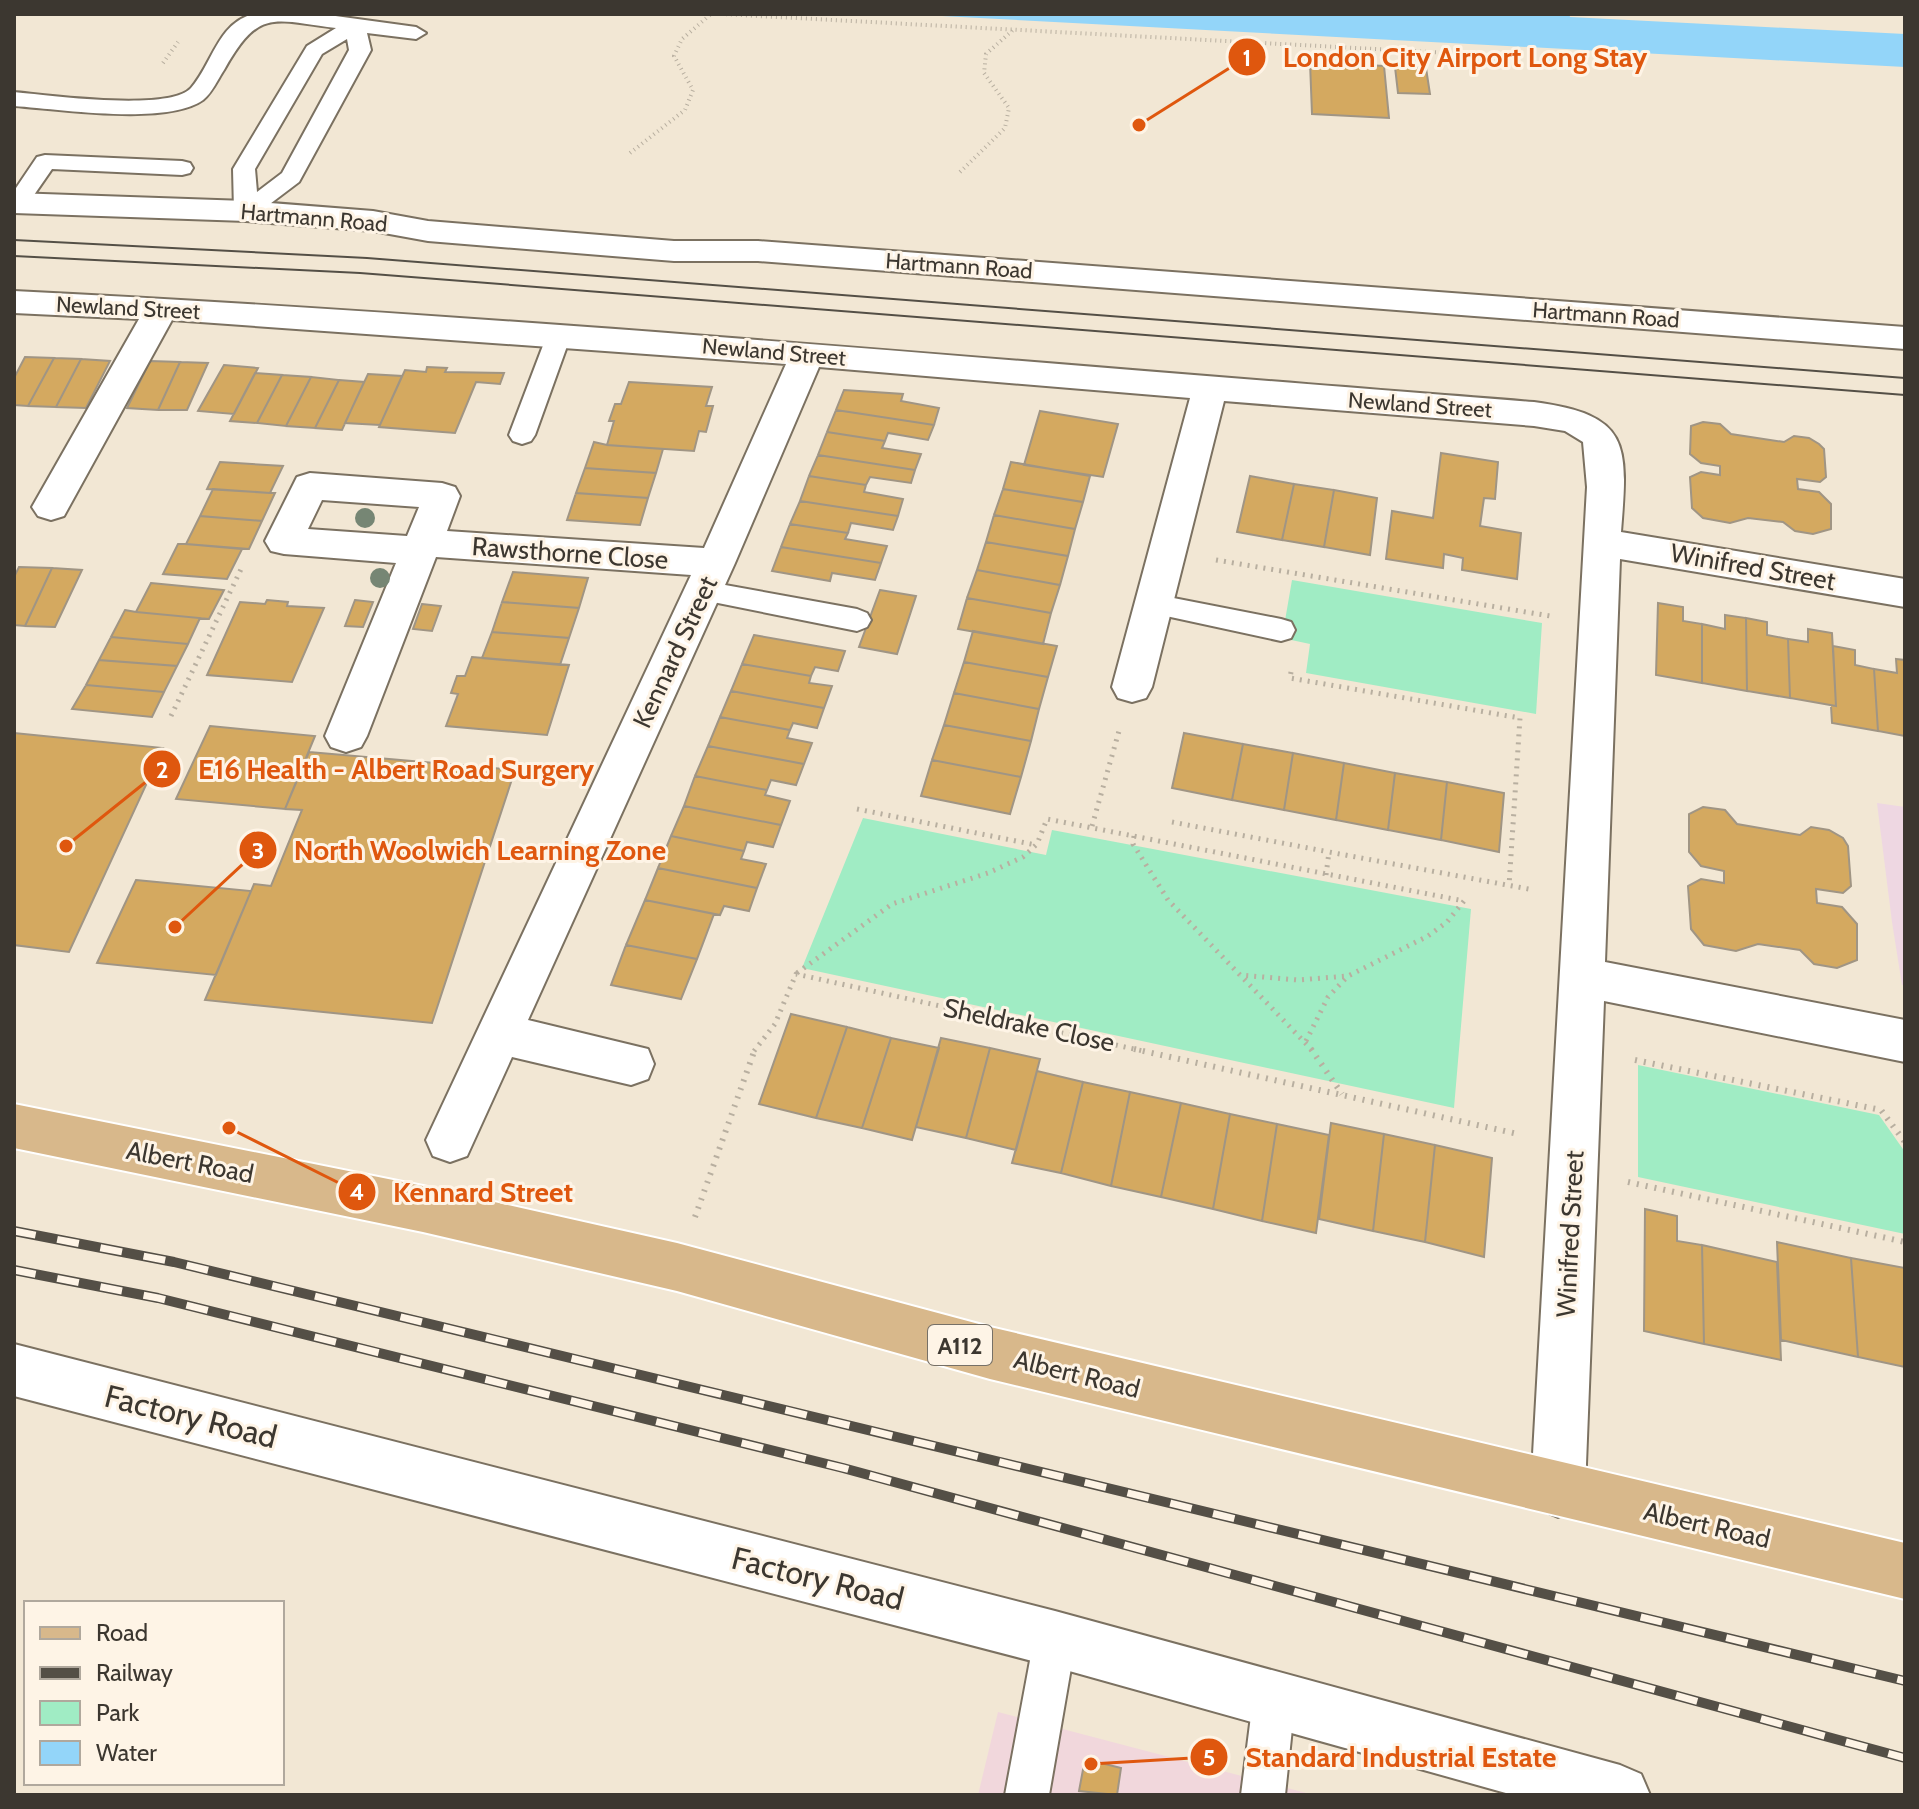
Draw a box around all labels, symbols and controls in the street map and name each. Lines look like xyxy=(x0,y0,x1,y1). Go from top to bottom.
callout: London City Airport Long Stay xyxy=(1227,31,1664,83)
text: London City Airport Long Stay xyxy=(1283,40,1647,74)
text: 1 xyxy=(1243,43,1251,72)
street label: Hartmann Road xyxy=(239,198,389,238)
street label: Hartmann Road xyxy=(885,247,1033,285)
street label: Newland Street xyxy=(55,291,201,325)
street label: Hartmann Road xyxy=(1532,296,1680,334)
street label: Newland Street xyxy=(701,332,848,372)
street label: Newland Street xyxy=(1347,387,1493,424)
street label: Rawsthorne Close xyxy=(471,530,669,576)
street label: Winifred Street xyxy=(1668,537,1838,597)
street label: Kennard Street xyxy=(626,571,724,733)
callout: E16 Health - Albert Road Surgery xyxy=(142,743,610,795)
text: E16 Health - Albert Road Surgery xyxy=(198,752,594,786)
text: 2 xyxy=(156,755,168,784)
callout: North Woolwich Learning Zone xyxy=(238,824,682,876)
text: North Woolwich Learning Zone xyxy=(294,833,666,867)
text: 3 xyxy=(252,836,264,865)
street label: Sheldrake Close xyxy=(941,991,1117,1059)
street label: Albert Road xyxy=(124,1134,256,1190)
street label: Winifred Street xyxy=(1550,1150,1590,1318)
callout: Kennard Street xyxy=(337,1166,589,1218)
text: Kennard Street xyxy=(393,1175,573,1209)
text: 4 xyxy=(350,1177,364,1206)
road number: A112 xyxy=(928,1325,992,1365)
street label: Albert Road xyxy=(1011,1343,1143,1405)
street label: Factory Road xyxy=(101,1376,281,1456)
street label: Albert Road xyxy=(1641,1495,1773,1555)
street label: Factory Road xyxy=(728,1538,908,1618)
legend xyxy=(24,1601,284,1785)
text: Road xyxy=(96,1618,148,1647)
text: Railway xyxy=(96,1658,173,1687)
text: Park xyxy=(96,1698,139,1727)
callout: Standard Industrial Estate xyxy=(1189,1731,1572,1783)
text: Water xyxy=(96,1738,157,1767)
text: Standard Industrial Estate xyxy=(1246,1740,1556,1774)
text: 5 xyxy=(1203,1743,1215,1772)

